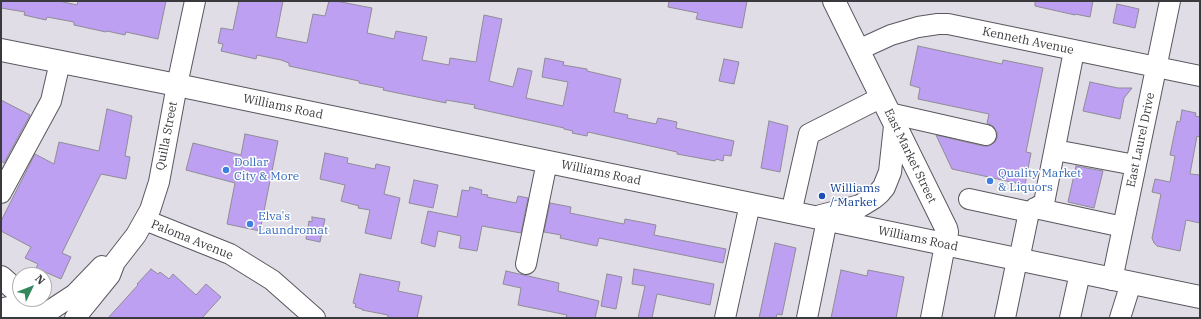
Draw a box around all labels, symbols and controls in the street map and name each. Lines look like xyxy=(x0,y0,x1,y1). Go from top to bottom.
street label: Kenneth Avenue xyxy=(981,24,1075,58)
street label: Williams Road xyxy=(242,91,324,123)
street label: East Laurel Drive xyxy=(1124,91,1158,189)
street label: Quilla Street xyxy=(153,100,181,172)
street label: East Market Street xyxy=(881,106,939,206)
place label: Dollar City & More xyxy=(234,156,299,184)
street label: Williams Road xyxy=(560,157,642,189)
marker: Dollar City & More xyxy=(221,165,231,175)
place label: Quality Market & Liquors xyxy=(998,167,1081,195)
marker: Quality Market & Liquors xyxy=(985,176,995,186)
place label: Williams / Market xyxy=(830,182,880,210)
marker: Williams / Market xyxy=(817,191,827,201)
place label: Elva's Laundromat xyxy=(258,210,328,238)
street label: Paloma Avenue xyxy=(149,217,235,263)
marker: Elva's Laundromat xyxy=(245,219,255,229)
street label: Williams Road xyxy=(877,223,959,255)
north arrow xyxy=(12,267,52,307)
text: N xyxy=(32,272,48,287)

